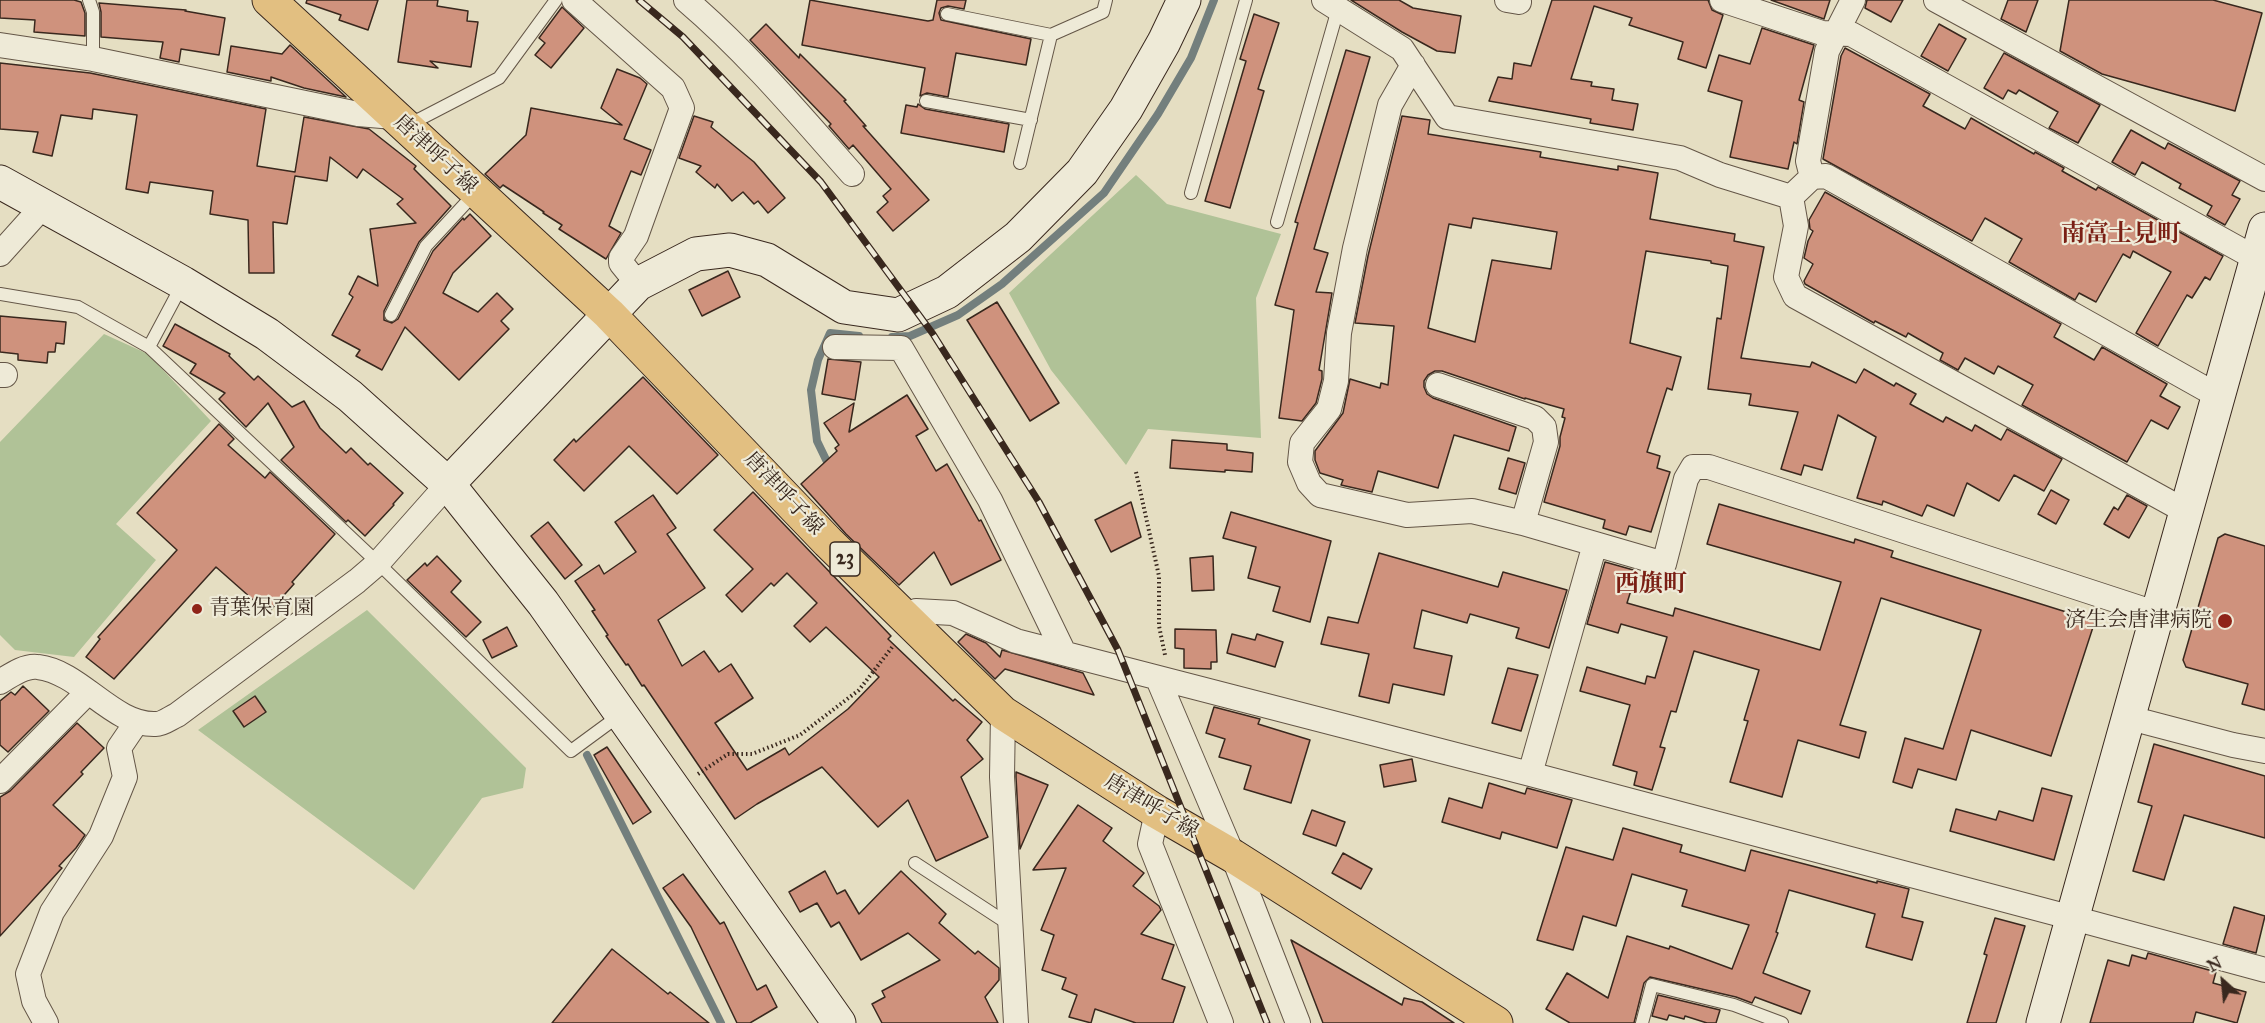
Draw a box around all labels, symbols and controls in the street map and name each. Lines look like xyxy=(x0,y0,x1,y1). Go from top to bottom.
street label: 唐津呼子線 xyxy=(388,110,482,200)
district label: 南富士見町 xyxy=(2061,221,2181,249)
street label: 唐津呼子線 xyxy=(738,447,828,541)
road number: 23 xyxy=(830,542,860,576)
district label: 西旗町 xyxy=(1615,571,1687,599)
place label: 青葉保育園 xyxy=(209,596,314,622)
marker: 青葉保育園 xyxy=(190,602,204,616)
place label: 済生会唐津病院 xyxy=(2065,608,2212,634)
marker: 済生会唐津病院 xyxy=(2216,612,2234,630)
street label: 唐津呼子線 xyxy=(1100,769,1202,845)
north arrow xyxy=(2193,951,2253,1011)
text: N xyxy=(2204,953,2225,976)

